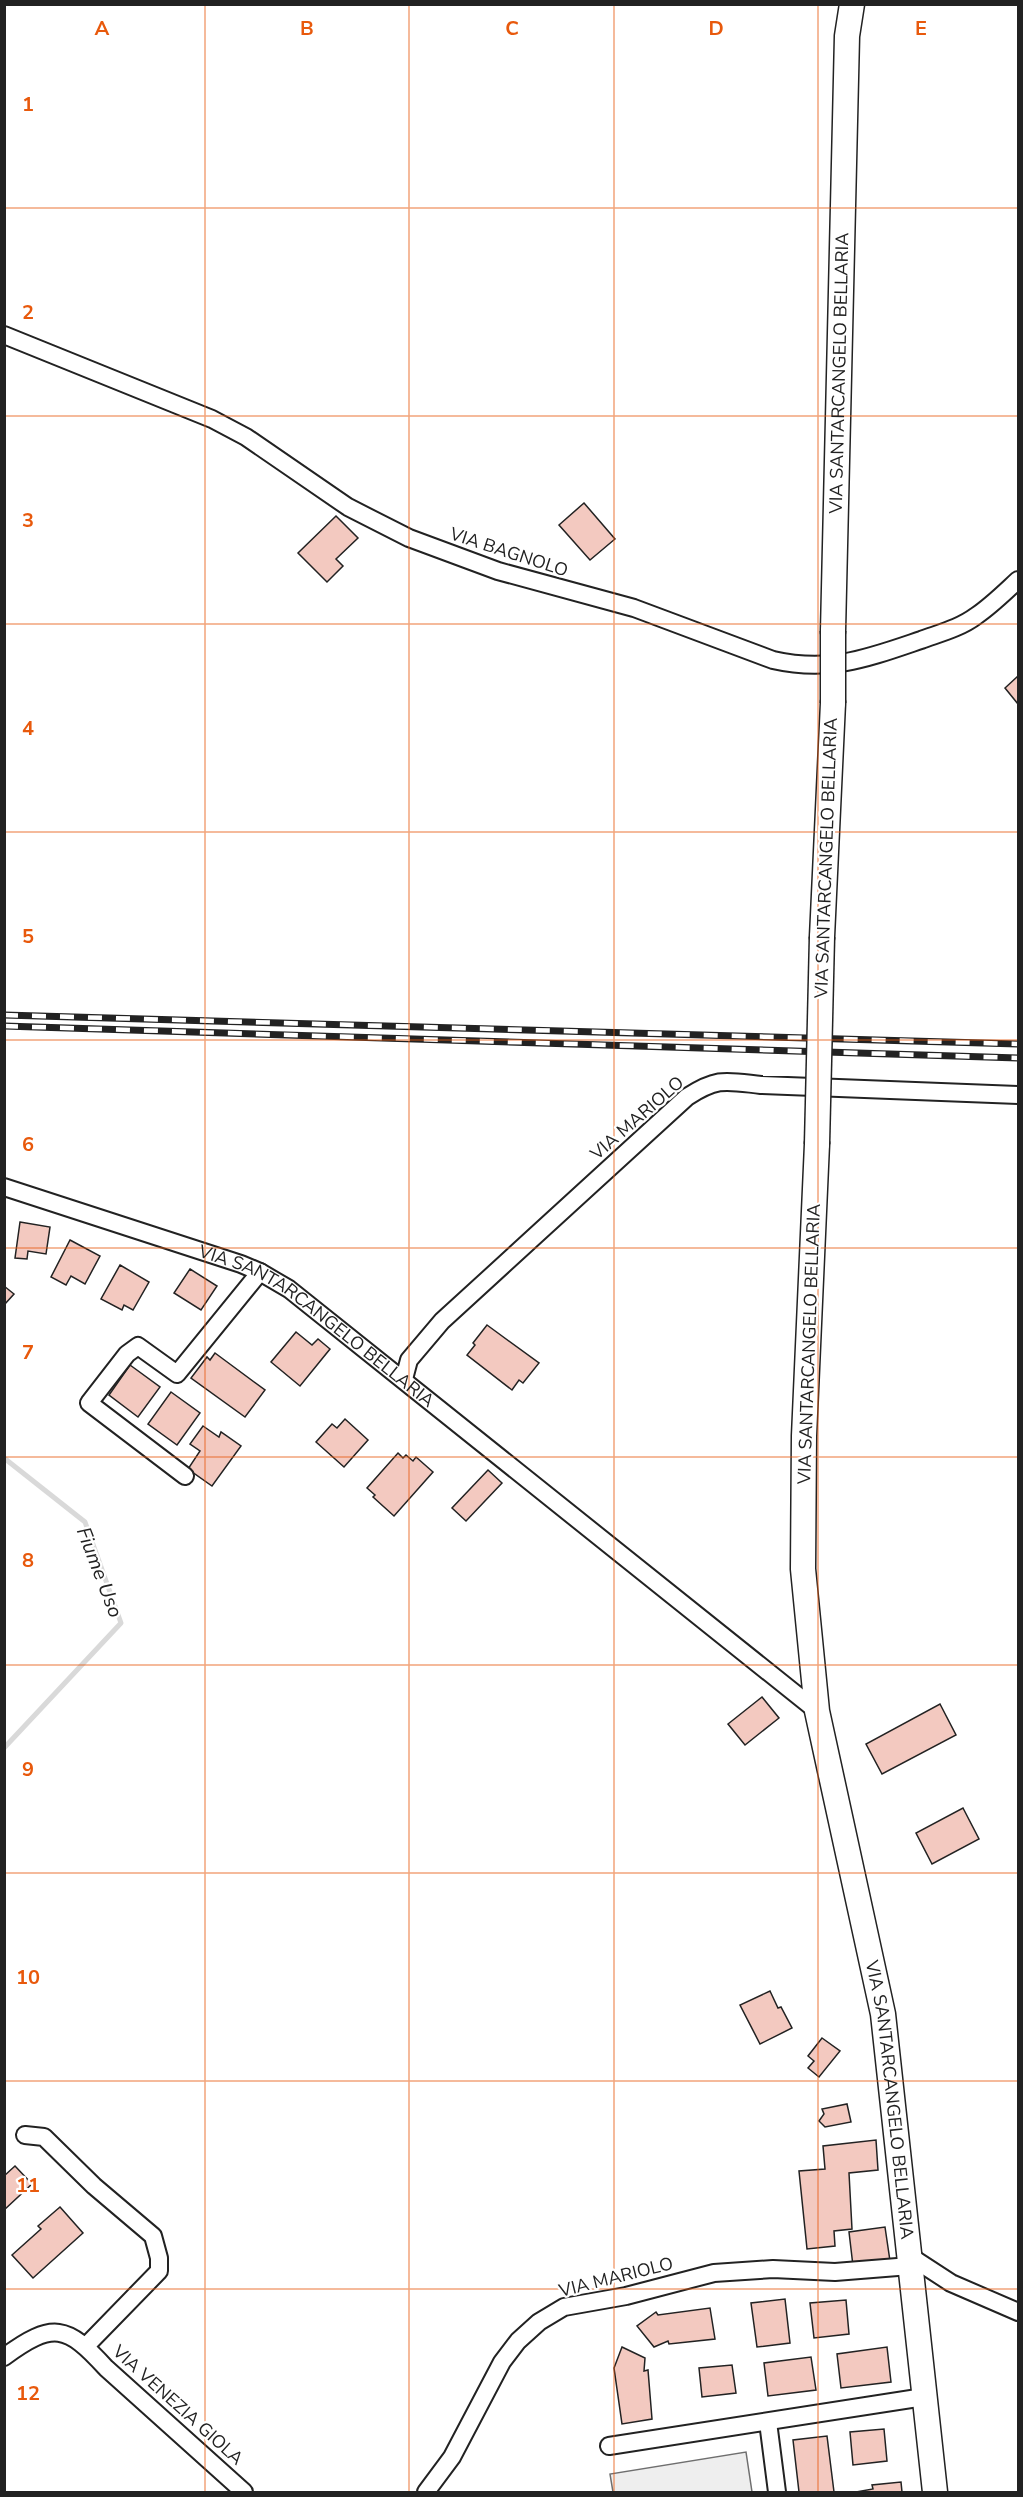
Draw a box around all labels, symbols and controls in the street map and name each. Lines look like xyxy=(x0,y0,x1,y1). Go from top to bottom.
text: A xyxy=(95,15,110,42)
text: B xyxy=(300,15,314,42)
text: C xyxy=(505,15,519,42)
text: D xyxy=(708,15,724,42)
text: E xyxy=(915,15,927,42)
text: 1 xyxy=(22,91,34,118)
street label: VIA SANTARCANGELO BELLARIA xyxy=(824,232,854,515)
text: 2 xyxy=(22,299,34,326)
text: 3 xyxy=(22,507,34,534)
street label: VIA BAGNOLO xyxy=(446,521,571,582)
text: 4 xyxy=(22,715,34,742)
street label: VIA SANTARCANGELO BELLARIA xyxy=(809,717,843,1000)
text: 5 xyxy=(22,923,34,950)
street label: VIA MARIOLO xyxy=(584,1071,689,1166)
text: 6 xyxy=(22,1131,34,1158)
street label: VIA SANTARCANGELO BELLARIA xyxy=(792,1203,826,1486)
street label: VIA SANTARCANGELO BELLARIA xyxy=(195,1239,440,1413)
text: 7 xyxy=(22,1339,34,1366)
water label: Fiume Uso xyxy=(70,1523,129,1621)
text: 8 xyxy=(22,1547,34,1574)
text: 9 xyxy=(22,1756,34,1783)
street label: VIA SANTARCANGELO BELLARIA xyxy=(859,1957,919,2240)
text: 10 xyxy=(16,1964,40,1991)
text: 11 xyxy=(16,2172,40,2199)
street label: VIA MARIOLO xyxy=(556,2251,675,2303)
street label: VIA VENEZIA GIOLA xyxy=(107,2339,249,2470)
text: 12 xyxy=(16,2380,40,2407)

